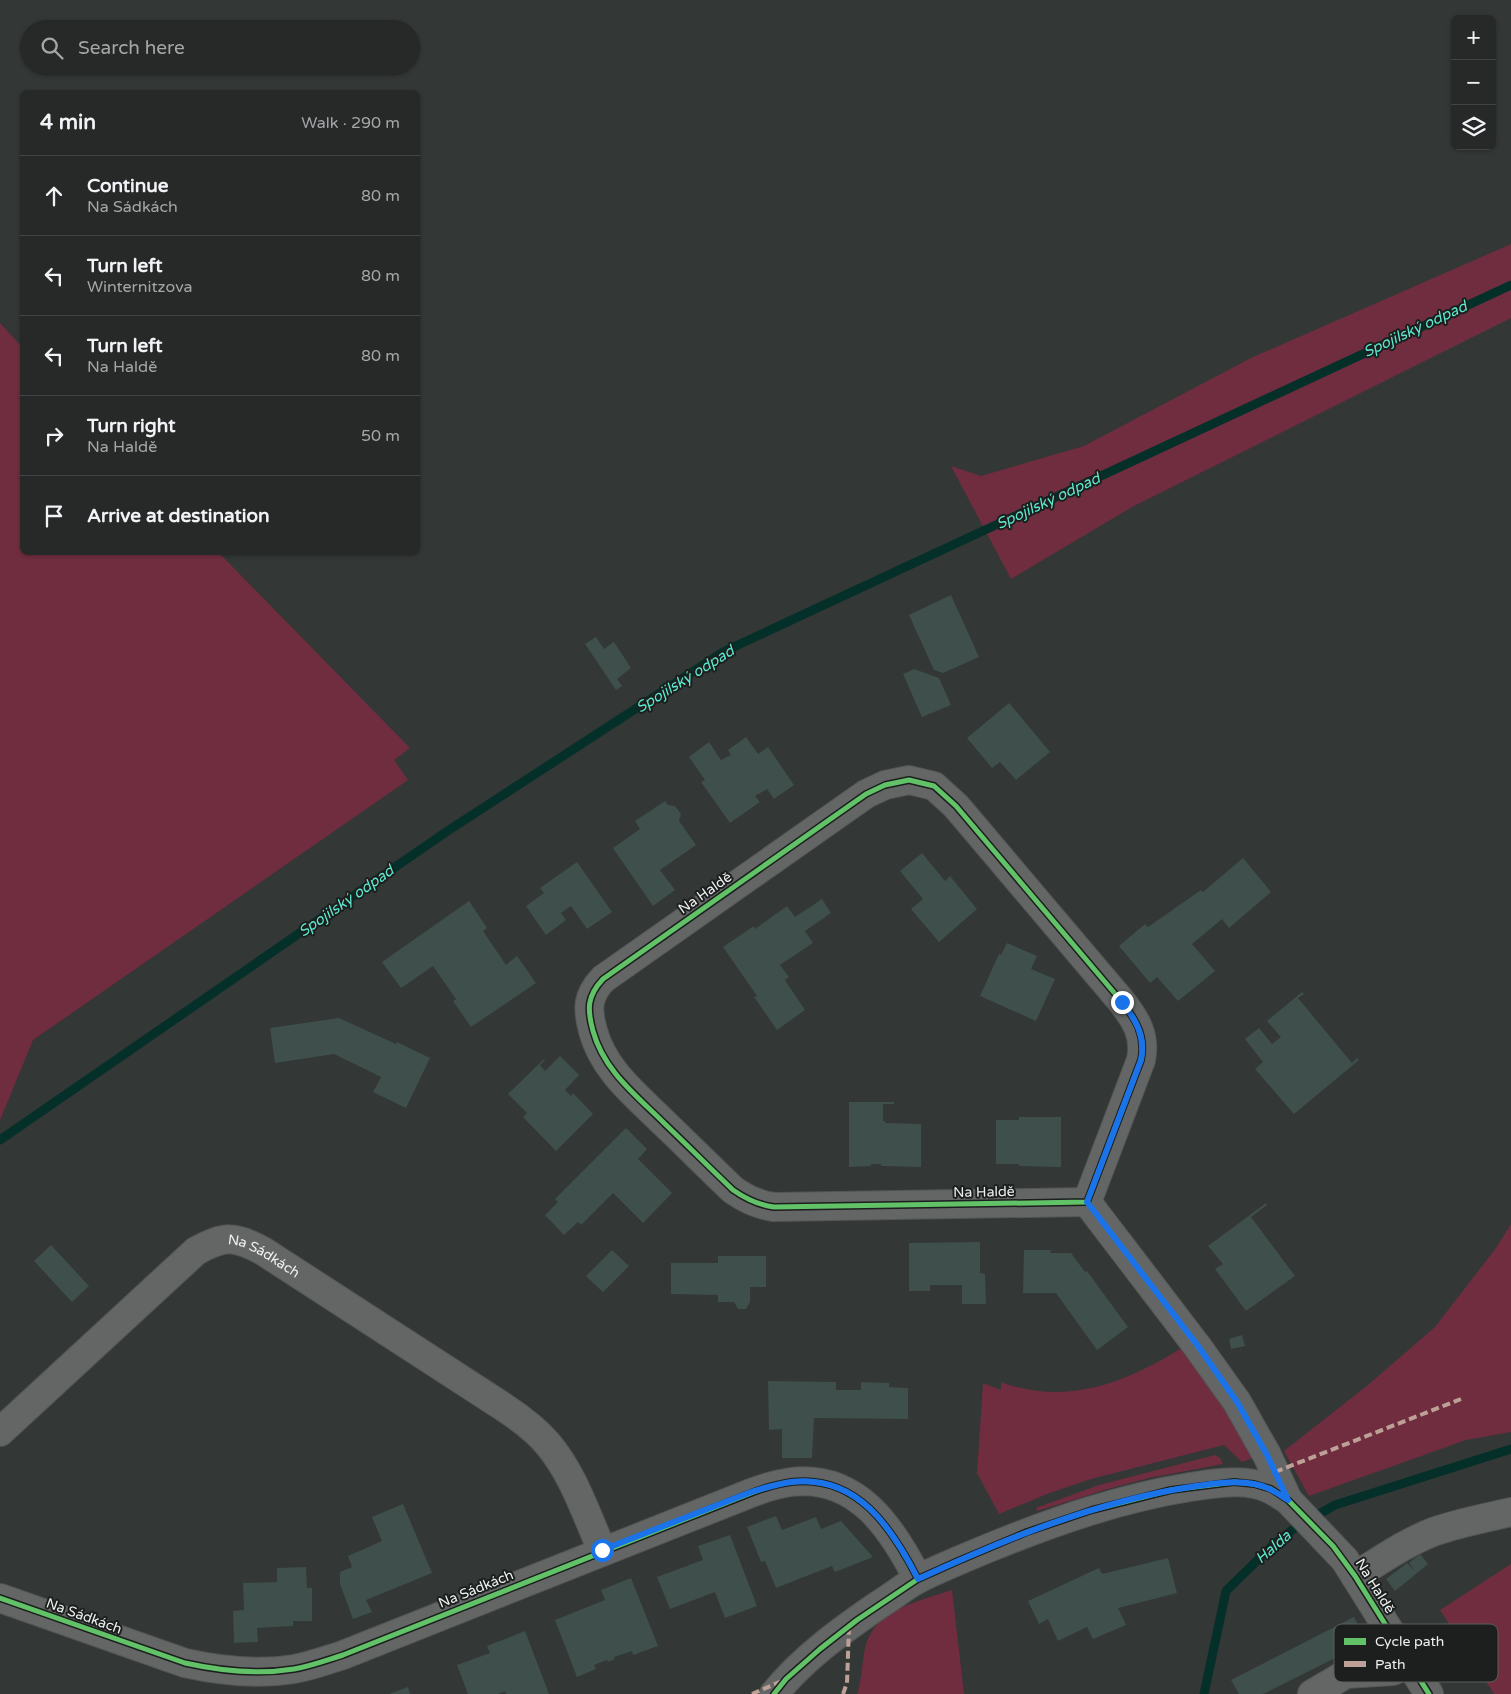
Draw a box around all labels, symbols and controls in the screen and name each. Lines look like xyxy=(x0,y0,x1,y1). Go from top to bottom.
map controls xyxy=(1451,15,1496,150)
button: + xyxy=(1451,15,1496,60)
search box xyxy=(20,20,420,75)
icon: search xyxy=(38,34,66,62)
text: Search here xyxy=(78,37,185,59)
button: − xyxy=(1451,60,1496,105)
button: layers xyxy=(1451,105,1496,150)
text: 4 min xyxy=(40,110,96,135)
text: Walk · 290 m xyxy=(301,113,400,133)
text: Continue xyxy=(87,175,169,197)
icon: ahead xyxy=(40,182,68,210)
text: 80 m xyxy=(361,186,400,206)
text: Na Sádkách xyxy=(87,197,178,217)
text: Turn left xyxy=(87,255,163,277)
icon: left xyxy=(40,262,68,290)
text: 80 m xyxy=(361,266,400,286)
text: Winternitzova xyxy=(87,277,193,297)
water label: Spojilský odpad xyxy=(1360,296,1471,361)
text: Turn left xyxy=(87,335,163,357)
icon: left xyxy=(40,342,68,370)
text: 80 m xyxy=(361,346,400,366)
text: Na Haldě xyxy=(87,357,157,377)
text: Turn right xyxy=(87,415,175,437)
icon: right xyxy=(40,422,68,450)
text: 50 m xyxy=(361,426,400,446)
text: Na Haldě xyxy=(87,437,157,457)
water label: Spojilský odpad xyxy=(993,468,1104,533)
icon: arrive xyxy=(40,502,68,530)
text: Arrive at destination xyxy=(87,505,270,527)
water label: Spojilský odpad xyxy=(633,641,739,716)
water label: Spojilský odpad xyxy=(295,861,398,941)
street label: Na Haldě xyxy=(675,868,735,918)
route end xyxy=(1111,991,1134,1014)
street label: Na Haldě xyxy=(953,1183,1015,1201)
street label: Na Sádkách xyxy=(227,1231,303,1281)
water label: Halda xyxy=(1251,1526,1295,1567)
route start xyxy=(591,1539,614,1562)
street label: Na Haldě xyxy=(1352,1555,1399,1617)
street label: Na Sádkách xyxy=(436,1566,516,1612)
street label: Na Sádkách xyxy=(44,1594,124,1638)
legend xyxy=(1334,1624,1498,1682)
text: Cycle path xyxy=(1375,1633,1444,1650)
text: Path xyxy=(1375,1656,1406,1673)

